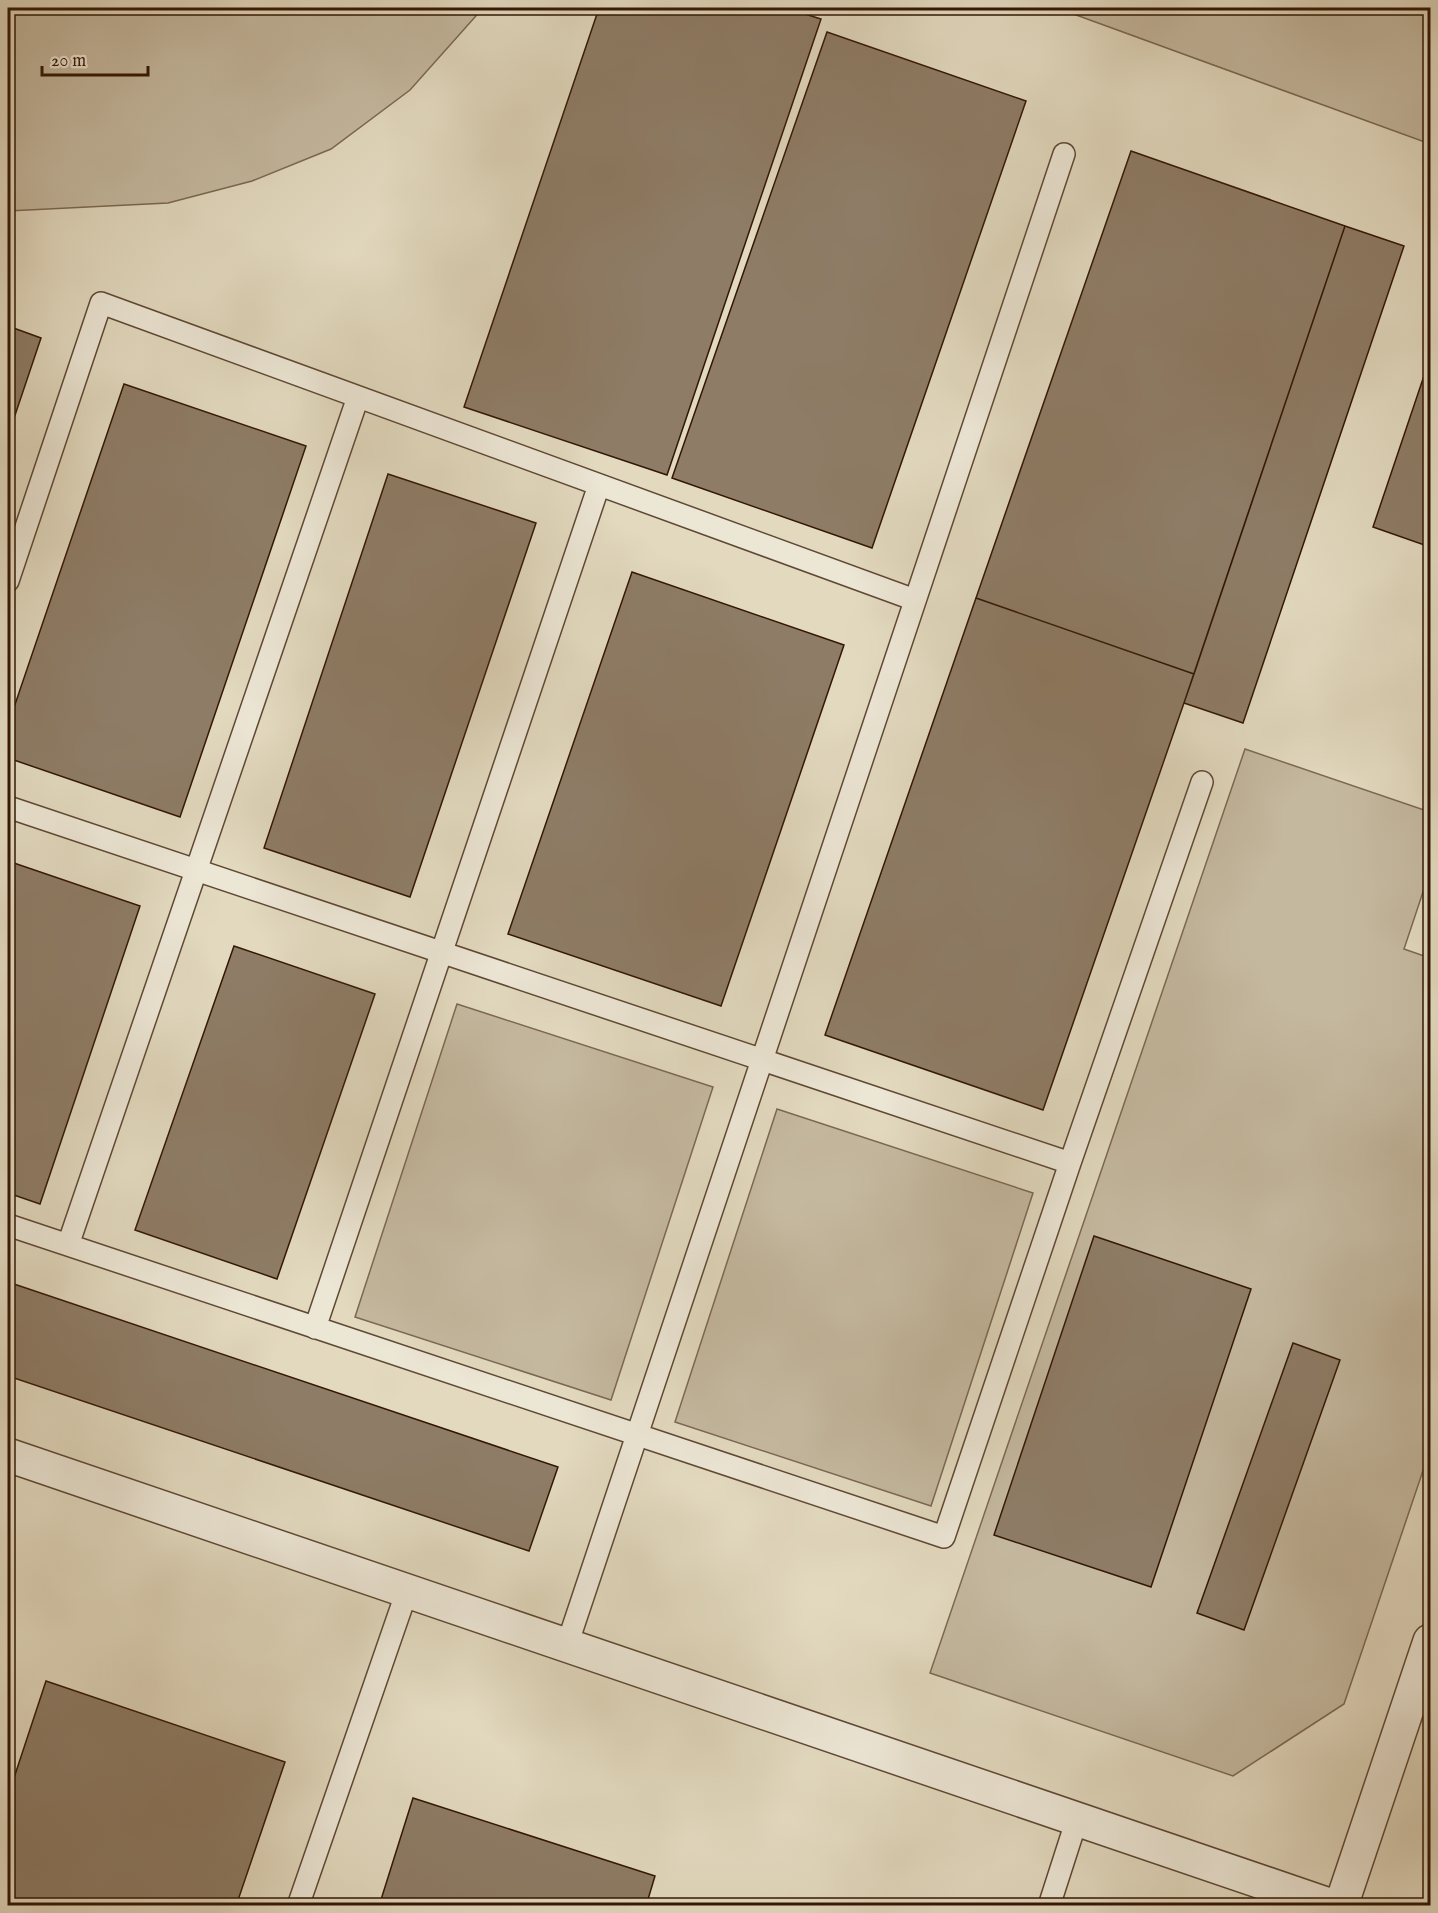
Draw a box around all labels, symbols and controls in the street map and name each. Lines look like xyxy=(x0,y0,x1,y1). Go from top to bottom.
scale bar xyxy=(42,39,148,77)
text: 20 m xyxy=(51,50,86,73)

